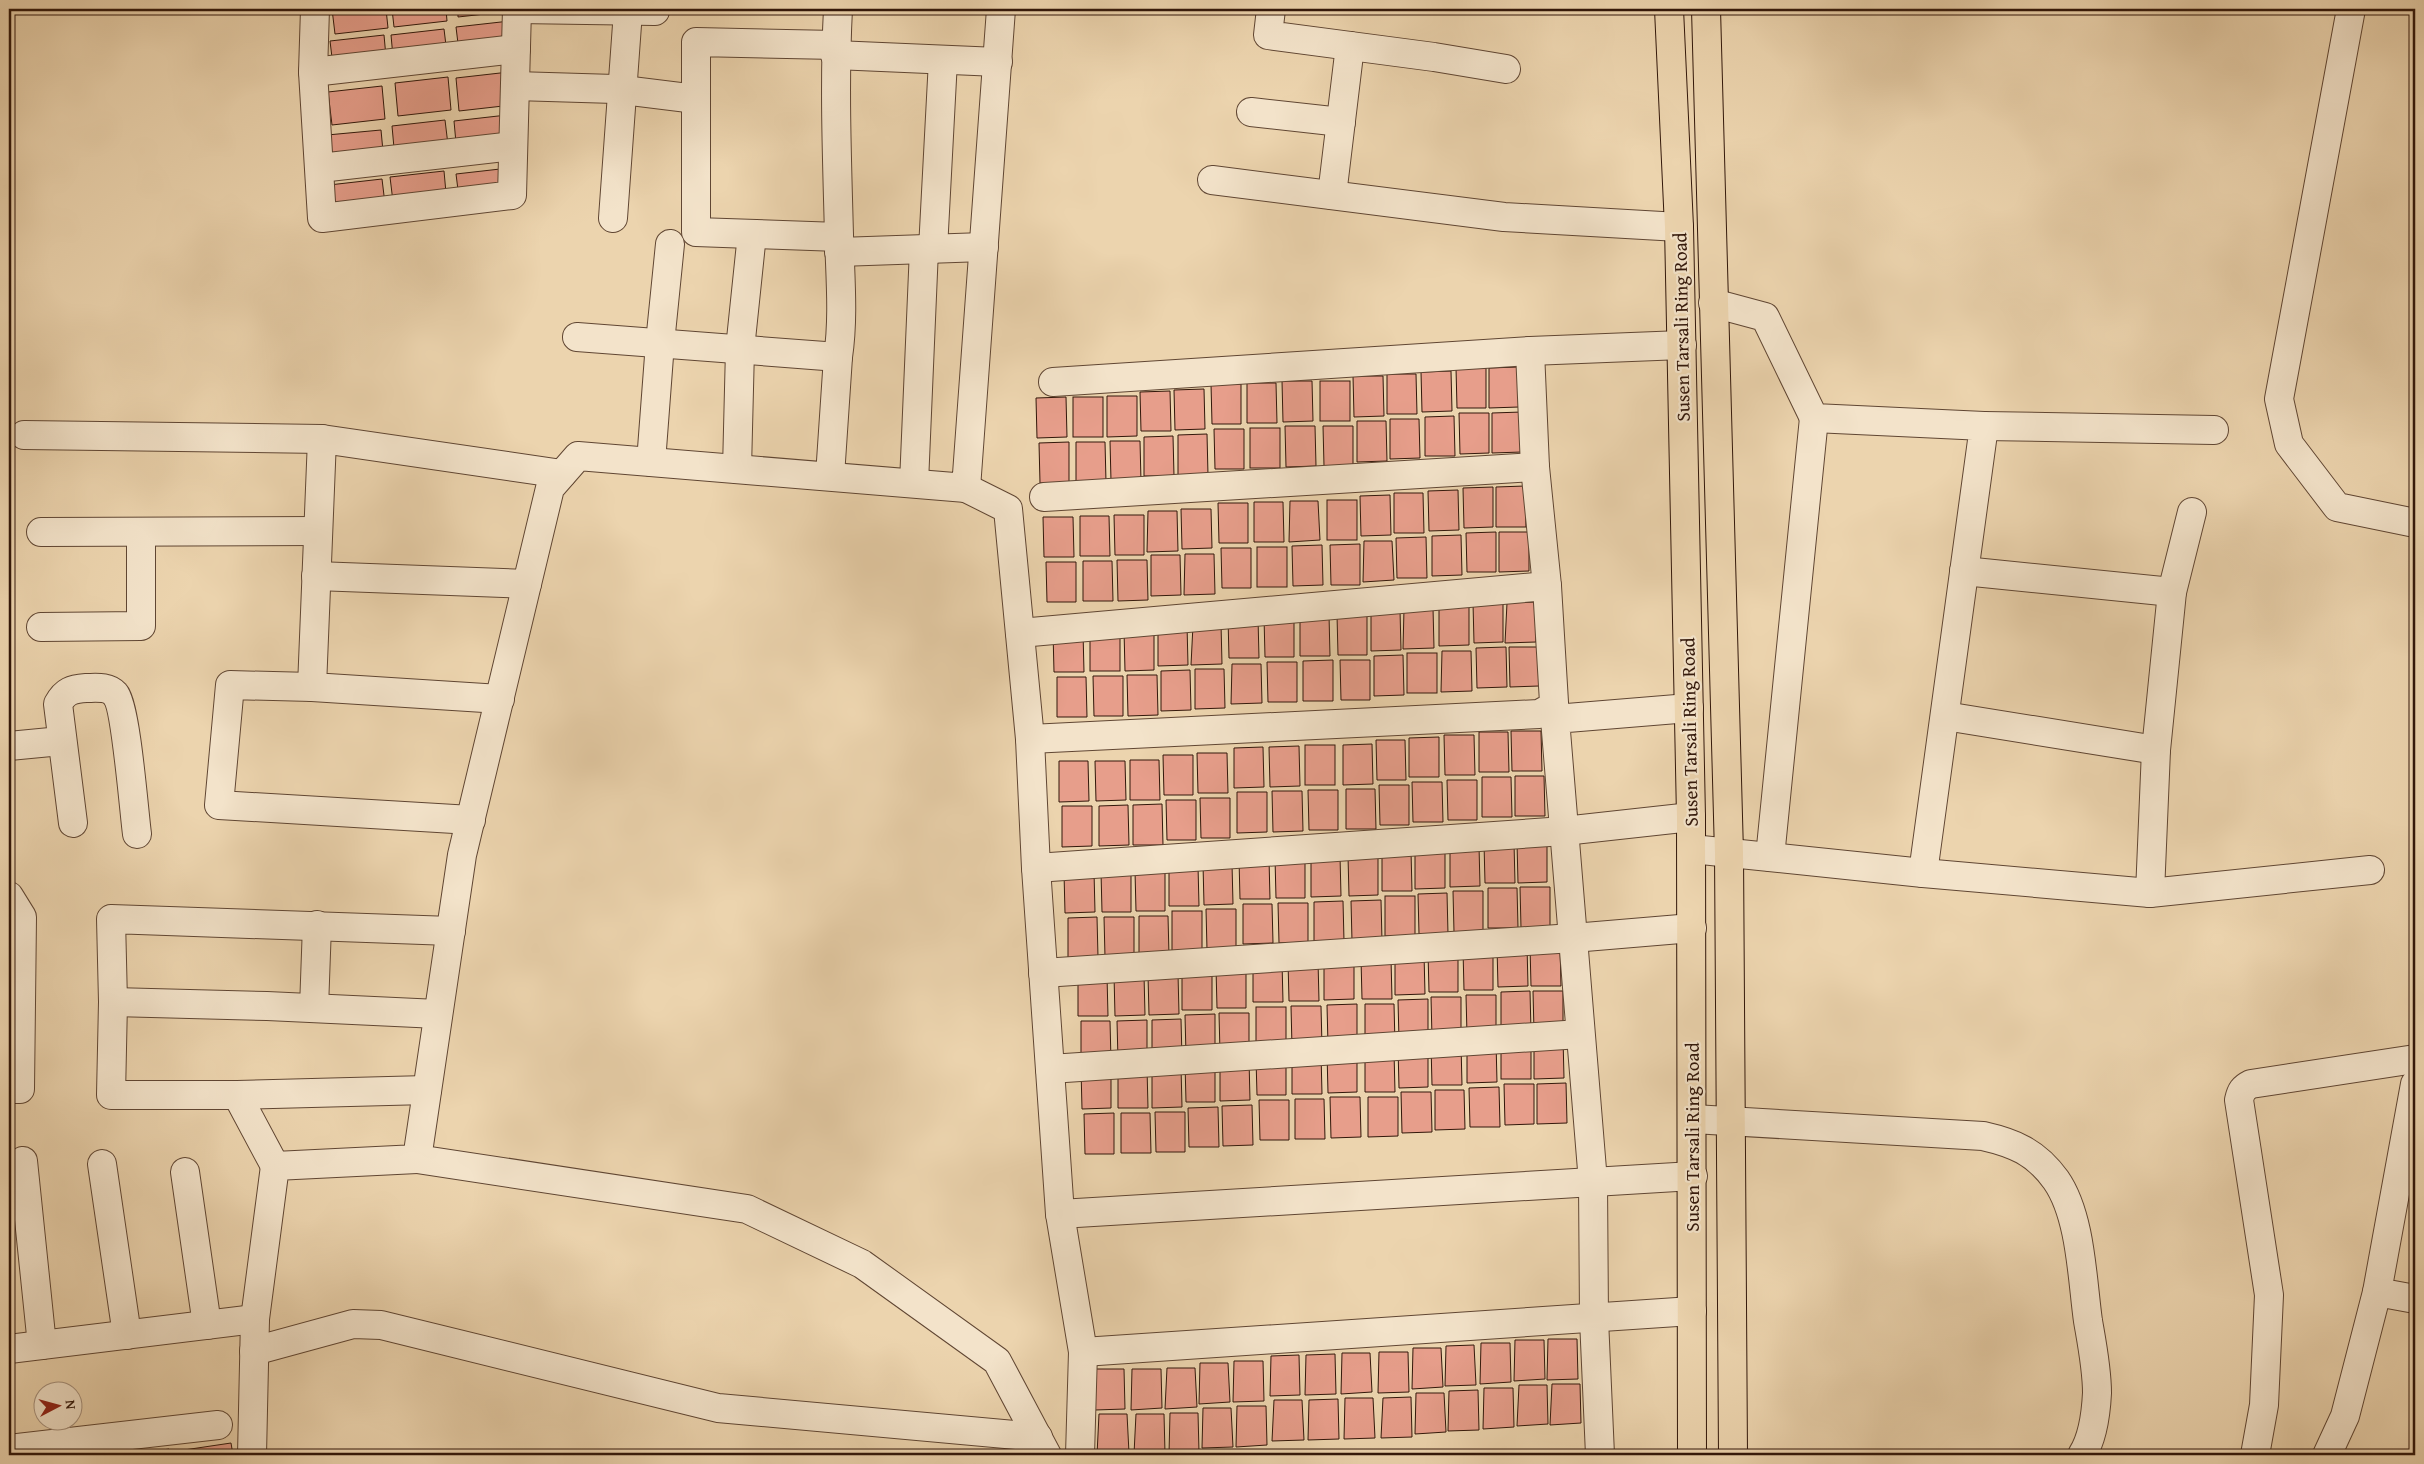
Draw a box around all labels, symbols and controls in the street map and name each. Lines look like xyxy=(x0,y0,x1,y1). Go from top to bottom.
street label: Susen Tarsali Ring Road xyxy=(1665,231,1697,422)
street label: Susen Tarsali Ring Road xyxy=(1673,636,1705,827)
street label: Susen Tarsali Ring Road xyxy=(1678,1041,1706,1232)
north arrow xyxy=(32,1382,82,1432)
text: N xyxy=(60,1399,81,1411)

